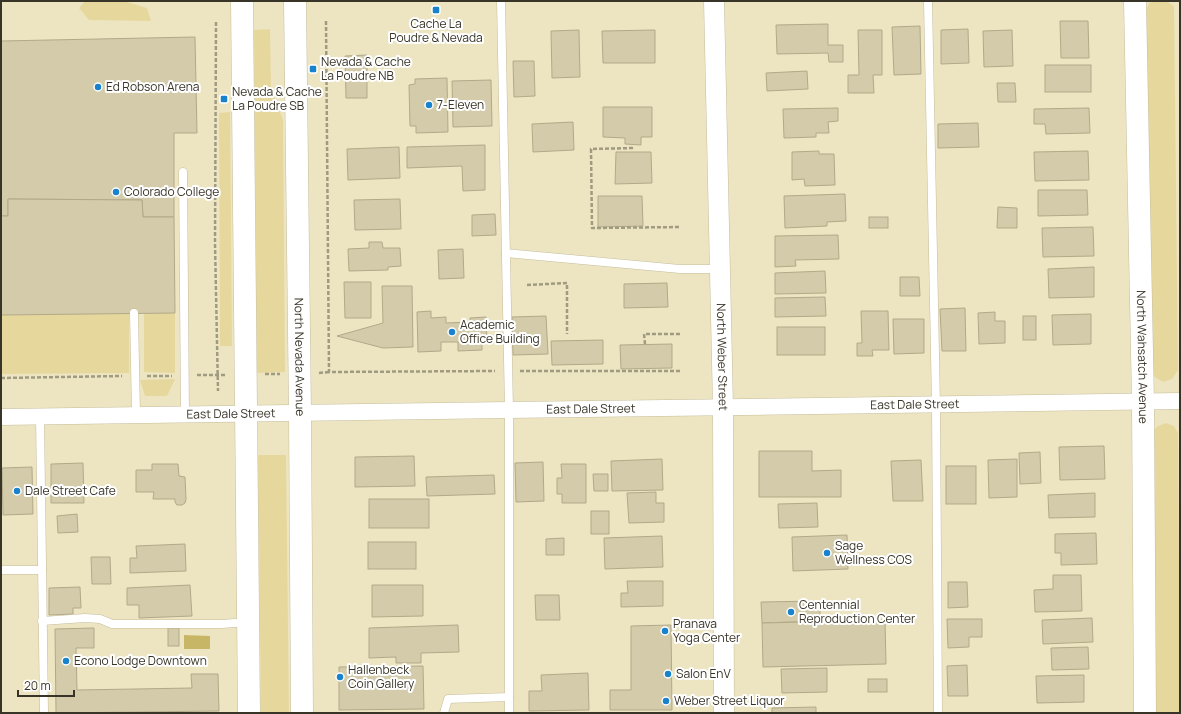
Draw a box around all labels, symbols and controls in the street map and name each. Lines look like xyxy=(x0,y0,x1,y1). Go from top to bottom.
marker: Cache La Poudre & Nevada xyxy=(431,5,441,15)
place label: Cache La Poudre & Nevada xyxy=(389,15,483,46)
place label: Nevada & Cache La Poudre NB xyxy=(321,53,411,84)
marker: Nevada & Cache La Poudre NB xyxy=(308,64,318,74)
place label: Ed Robson Arena xyxy=(106,78,199,95)
marker: Ed Robson Arena xyxy=(93,82,103,92)
place label: Nevada & Cache La Poudre SB xyxy=(232,83,322,114)
marker: Nevada & Cache La Poudre SB xyxy=(219,94,229,104)
place label: 7-Eleven xyxy=(437,96,484,113)
marker: 7-Eleven xyxy=(424,100,434,110)
place label: Colorado College xyxy=(124,183,219,200)
marker: Colorado College xyxy=(111,187,121,197)
street label: North Wahsatch Avenue xyxy=(1133,290,1152,424)
street label: North Nevada Avenue xyxy=(291,297,309,416)
street label: North Weber Street xyxy=(713,303,732,411)
place label: Academic Office Building xyxy=(460,316,540,347)
marker: Academic Office Building xyxy=(447,327,457,337)
street label: East Dale Street xyxy=(870,395,960,413)
street label: East Dale Street xyxy=(546,399,636,418)
street label: East Dale Street xyxy=(186,404,276,422)
place label: Dale Street Cafe xyxy=(25,482,116,499)
marker: Dale Street Cafe xyxy=(12,486,22,496)
place label: Sage Wellness COS xyxy=(835,537,912,568)
marker: Sage Wellness COS xyxy=(822,548,832,558)
place label: Centennial Reproduction Center xyxy=(799,596,916,627)
marker: Centennial Reproduction Center xyxy=(786,607,796,617)
place label: Pranava Yoga Center xyxy=(673,615,741,646)
marker: Pranava Yoga Center xyxy=(660,626,670,636)
place label: Econo Lodge Downtown xyxy=(74,652,207,669)
marker: Econo Lodge Downtown xyxy=(61,656,71,666)
place label: Hallenbeck Coin Gallery xyxy=(348,661,415,692)
place label: Salon EnV xyxy=(676,665,731,682)
marker: Salon EnV xyxy=(663,669,673,679)
scale bar xyxy=(18,672,74,698)
marker: Hallenbeck Coin Gallery xyxy=(335,672,345,682)
text: 20 m xyxy=(24,677,51,694)
place label: Weber Street Liquor xyxy=(674,692,785,709)
marker: Weber Street Liquor xyxy=(661,696,671,706)

